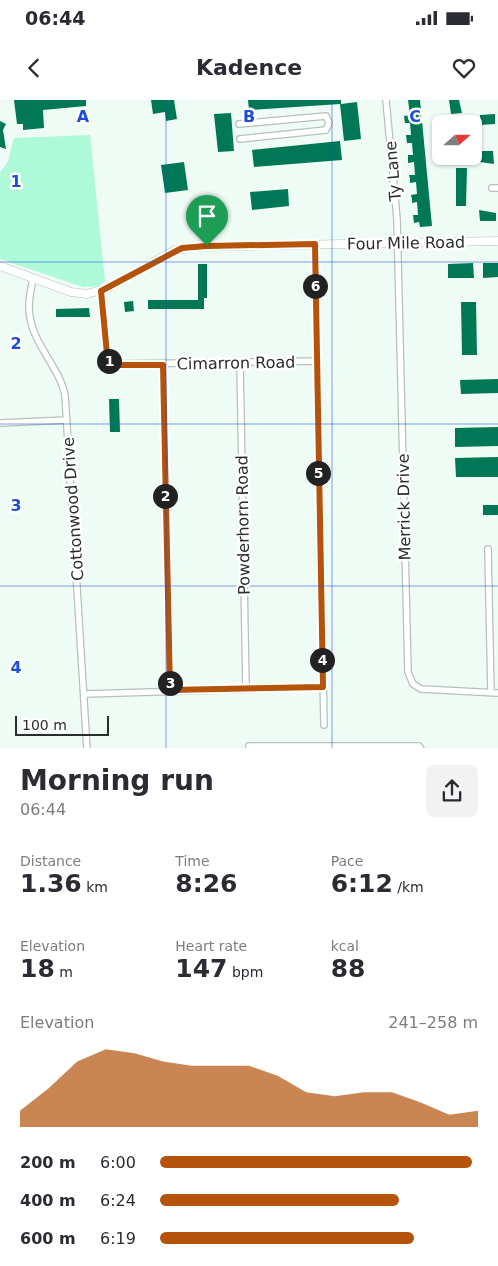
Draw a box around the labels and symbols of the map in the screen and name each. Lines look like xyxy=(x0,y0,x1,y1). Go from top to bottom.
text: A xyxy=(77,107,90,126)
text: B xyxy=(243,107,255,126)
text: C xyxy=(409,107,421,126)
north arrow xyxy=(432,115,482,165)
street label: Ty Lane xyxy=(381,140,405,203)
text: 1 xyxy=(10,172,22,191)
pin xyxy=(186,195,228,246)
street label: Four Mile Road xyxy=(347,232,465,254)
pin: 6 xyxy=(302,274,328,298)
text: 2 xyxy=(10,334,22,353)
pin: 1 xyxy=(96,348,122,374)
street label: Cimarron Road xyxy=(176,352,296,374)
street label: Cottonwood Drive xyxy=(59,437,87,581)
street label: Merrick Drive xyxy=(394,453,414,561)
street label: Powderhorn Road xyxy=(232,455,254,595)
pin: 5 xyxy=(306,460,330,486)
pin: 2 xyxy=(152,484,178,508)
text: 3 xyxy=(10,496,22,515)
pin: 4 xyxy=(310,648,334,672)
text: 4 xyxy=(10,658,22,677)
pin: 3 xyxy=(158,670,182,696)
scale bar xyxy=(15,714,109,737)

